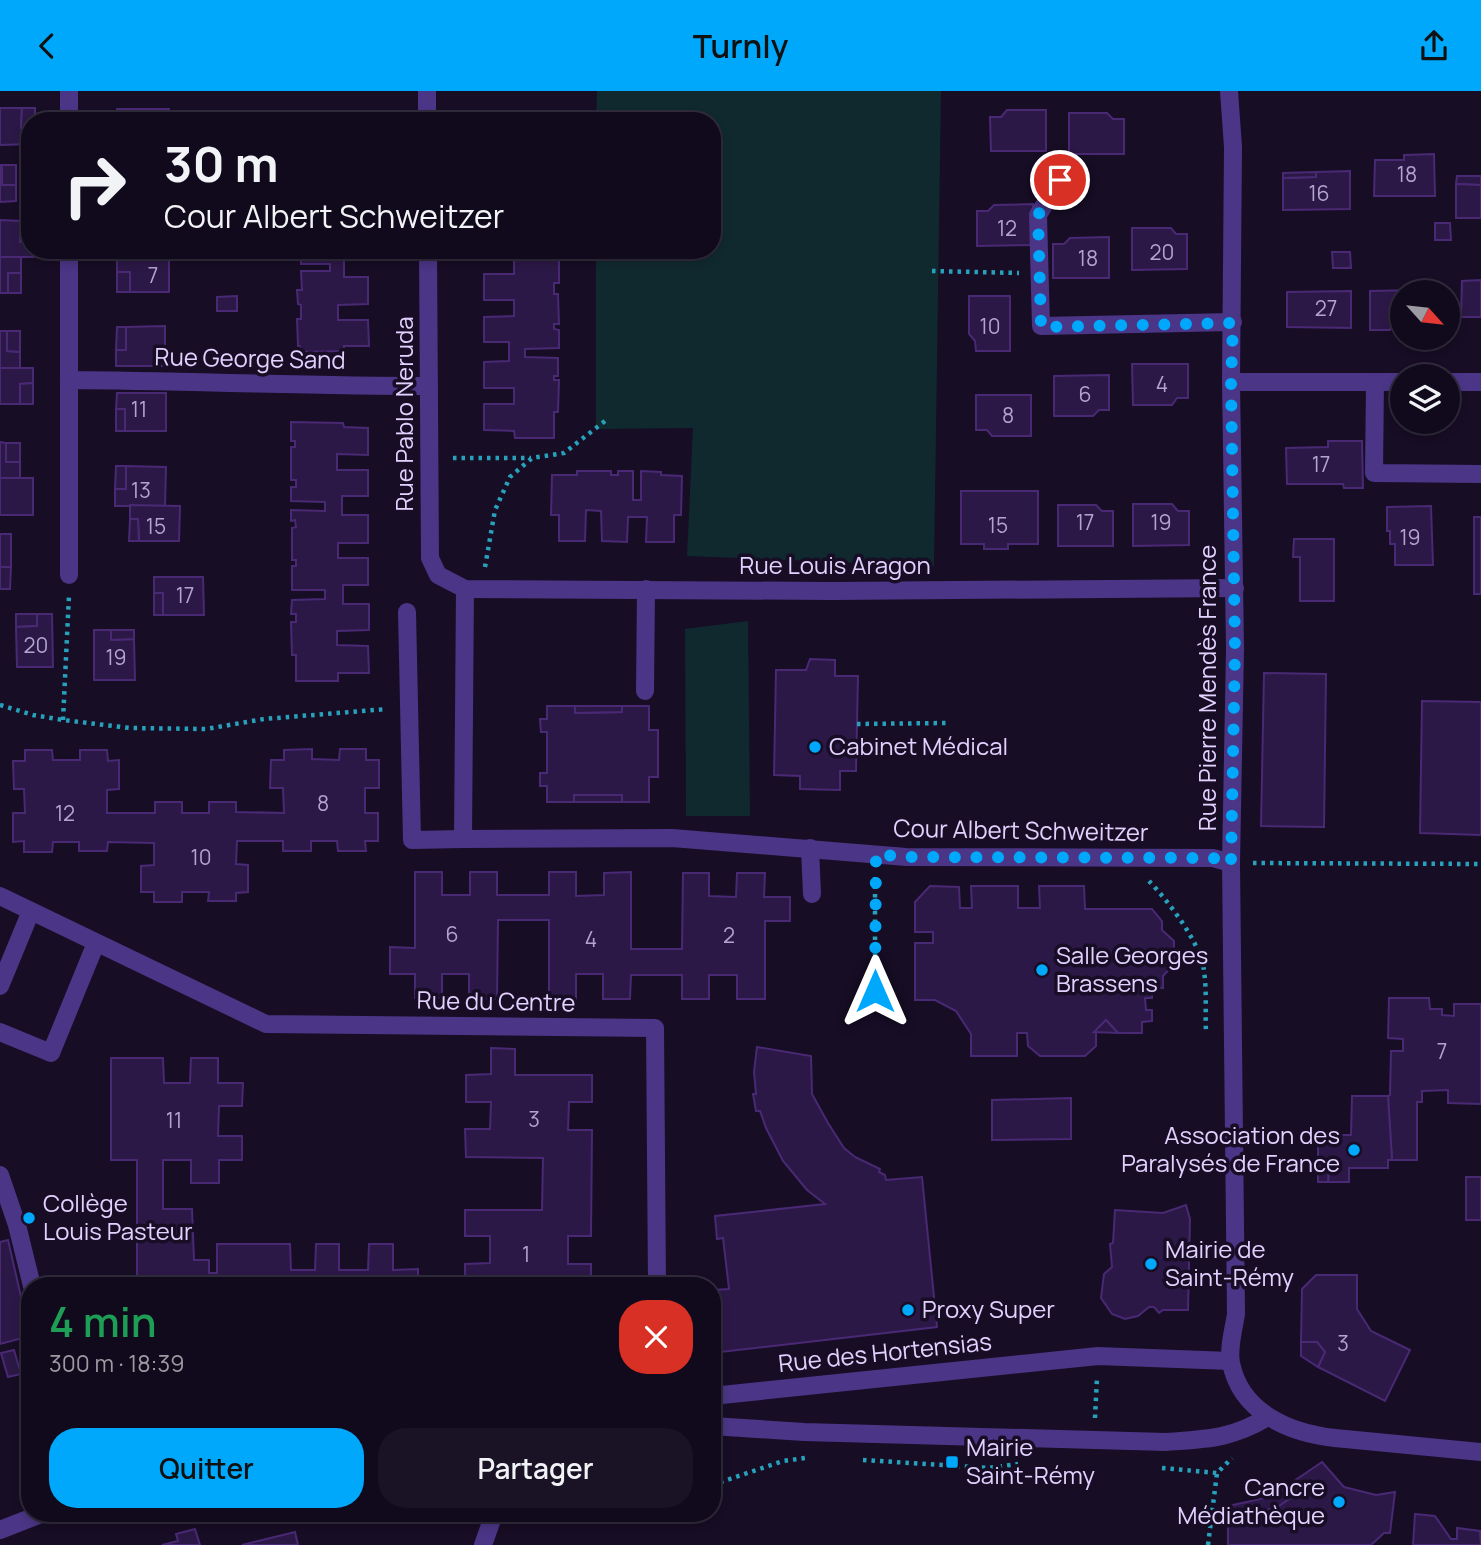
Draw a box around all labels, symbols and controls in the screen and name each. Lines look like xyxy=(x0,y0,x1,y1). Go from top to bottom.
text: Turnly xyxy=(693,24,788,68)
icon: back xyxy=(28,27,66,65)
icon: share xyxy=(1415,27,1453,65)
text: 30 m xyxy=(164,130,279,197)
icon: right xyxy=(49,140,140,231)
pin xyxy=(1030,150,1090,210)
house number: 18 xyxy=(1397,160,1417,188)
icon: arrive xyxy=(1041,161,1079,199)
house number: 16 xyxy=(1308,179,1330,207)
text: Cour Albert Schweitzer xyxy=(164,194,504,238)
house number: 12 xyxy=(997,214,1017,242)
house number: 20 xyxy=(1150,238,1174,266)
house number: 18 xyxy=(1078,244,1098,272)
house number: 7 xyxy=(148,261,158,289)
north arrow xyxy=(1390,280,1460,350)
map controls xyxy=(1390,280,1460,434)
house number: 27 xyxy=(1315,294,1337,322)
house number: 10 xyxy=(980,312,1001,340)
street label: Rue Pablo Neruda xyxy=(387,316,420,512)
street label: Rue George Sand xyxy=(154,339,346,376)
button: layers xyxy=(1390,364,1460,434)
house number: 4 xyxy=(1156,370,1168,398)
house number: 6 xyxy=(1078,380,1092,408)
house number: 11 xyxy=(131,395,147,423)
house number: 8 xyxy=(1002,401,1014,429)
house number: 17 xyxy=(1312,450,1330,478)
house number: 13 xyxy=(131,476,151,504)
house number: 17 xyxy=(1076,508,1094,536)
house number: 19 xyxy=(1150,508,1172,536)
house number: 15 xyxy=(988,511,1008,539)
house number: 15 xyxy=(146,512,166,540)
house number: 19 xyxy=(1399,523,1421,551)
street label: Rue Pierre Mendès France xyxy=(1190,545,1223,831)
street label: Rue Louis Aragon xyxy=(739,548,931,581)
house number: 17 xyxy=(176,581,194,609)
house number: 20 xyxy=(24,631,48,659)
house number: 19 xyxy=(105,643,127,671)
place label: Cabinet Médical xyxy=(829,729,1008,762)
marker: Cabinet Médical xyxy=(807,739,823,755)
house number: 8 xyxy=(317,789,329,817)
house number: 12 xyxy=(55,799,75,827)
street label: Cour Albert Schweitzer xyxy=(893,811,1149,848)
house number: 10 xyxy=(191,843,212,871)
house number: 6 xyxy=(445,920,459,948)
house number: 2 xyxy=(723,921,735,949)
house number: 4 xyxy=(585,925,597,953)
place label: Salle Georges Brassens xyxy=(1056,938,1208,999)
position arrow xyxy=(838,954,912,1028)
marker: Salle Georges Brassens xyxy=(1034,962,1050,978)
street label: Rue du Centre xyxy=(416,983,576,1018)
house number: 7 xyxy=(1437,1037,1447,1065)
house number: 3 xyxy=(528,1105,540,1133)
house number: 11 xyxy=(166,1106,182,1134)
place label: Association des Paralysés de France xyxy=(1121,1118,1340,1179)
marker: Association des Paralysés de France xyxy=(1346,1142,1362,1158)
place label: Collège Louis Pasteur xyxy=(43,1186,193,1247)
marker: Collège Louis Pasteur xyxy=(21,1210,37,1226)
place label: Mairie de Saint-Rémy xyxy=(1165,1232,1294,1293)
house number: 1 xyxy=(522,1240,530,1268)
marker: Mairie de Saint-Rémy xyxy=(1143,1256,1159,1272)
text: 4 min xyxy=(49,1292,157,1350)
place label: Proxy Super xyxy=(922,1292,1055,1325)
button: close xyxy=(619,1300,693,1374)
marker: Proxy Super xyxy=(900,1302,916,1318)
street label: Rue des Hortensias xyxy=(777,1324,993,1379)
house number: 3 xyxy=(1337,1329,1349,1357)
text: 300 m · 18:39 xyxy=(49,1347,184,1379)
button: Quitter xyxy=(49,1428,364,1508)
button: Partager xyxy=(378,1428,693,1508)
place label: Mairie Saint-Rémy xyxy=(966,1430,1095,1491)
marker: Mairie Saint-Rémy xyxy=(944,1454,960,1470)
place label: Cancre Médiathèque xyxy=(1177,1470,1325,1531)
marker: Cancre Médiathèque xyxy=(1331,1494,1347,1510)

